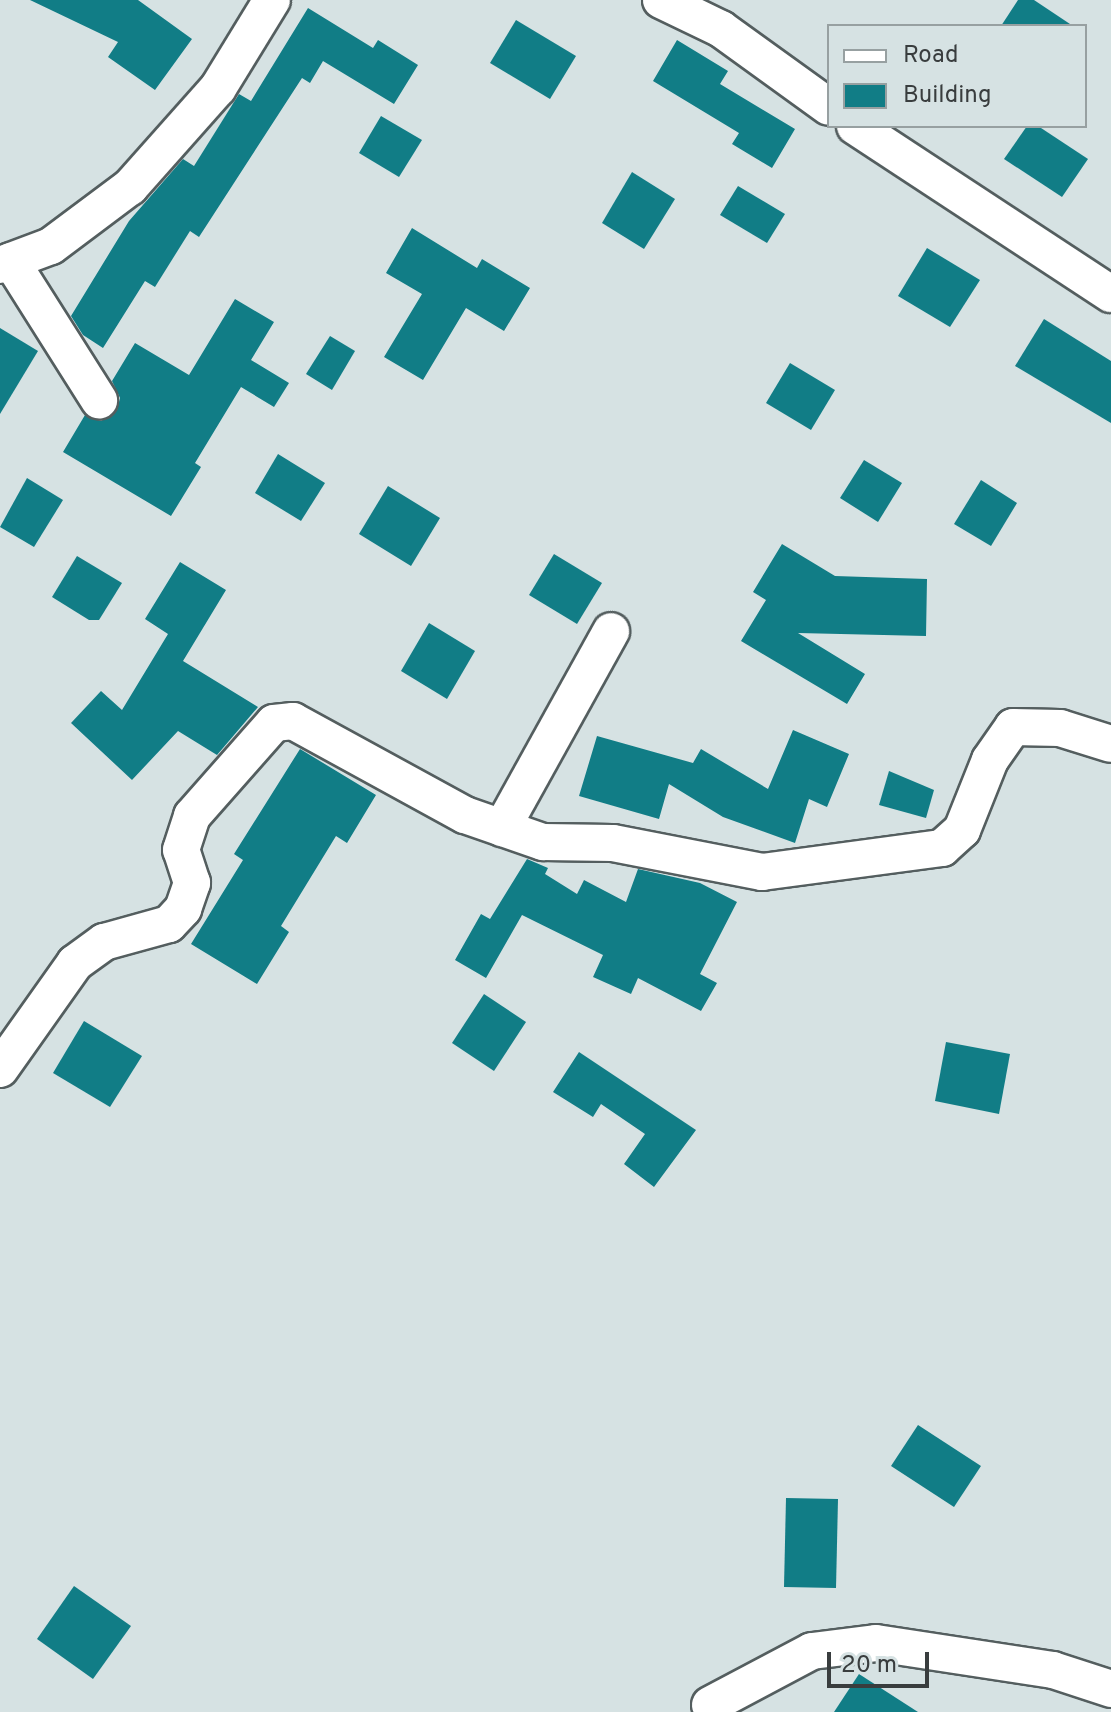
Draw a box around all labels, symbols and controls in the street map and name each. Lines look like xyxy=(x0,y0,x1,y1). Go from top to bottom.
legend xyxy=(827,24,1087,128)
text: Road xyxy=(903,41,959,71)
text: Building xyxy=(903,81,992,111)
scale bar xyxy=(831,1636,933,1686)
text: 20 m xyxy=(841,1651,897,1681)

